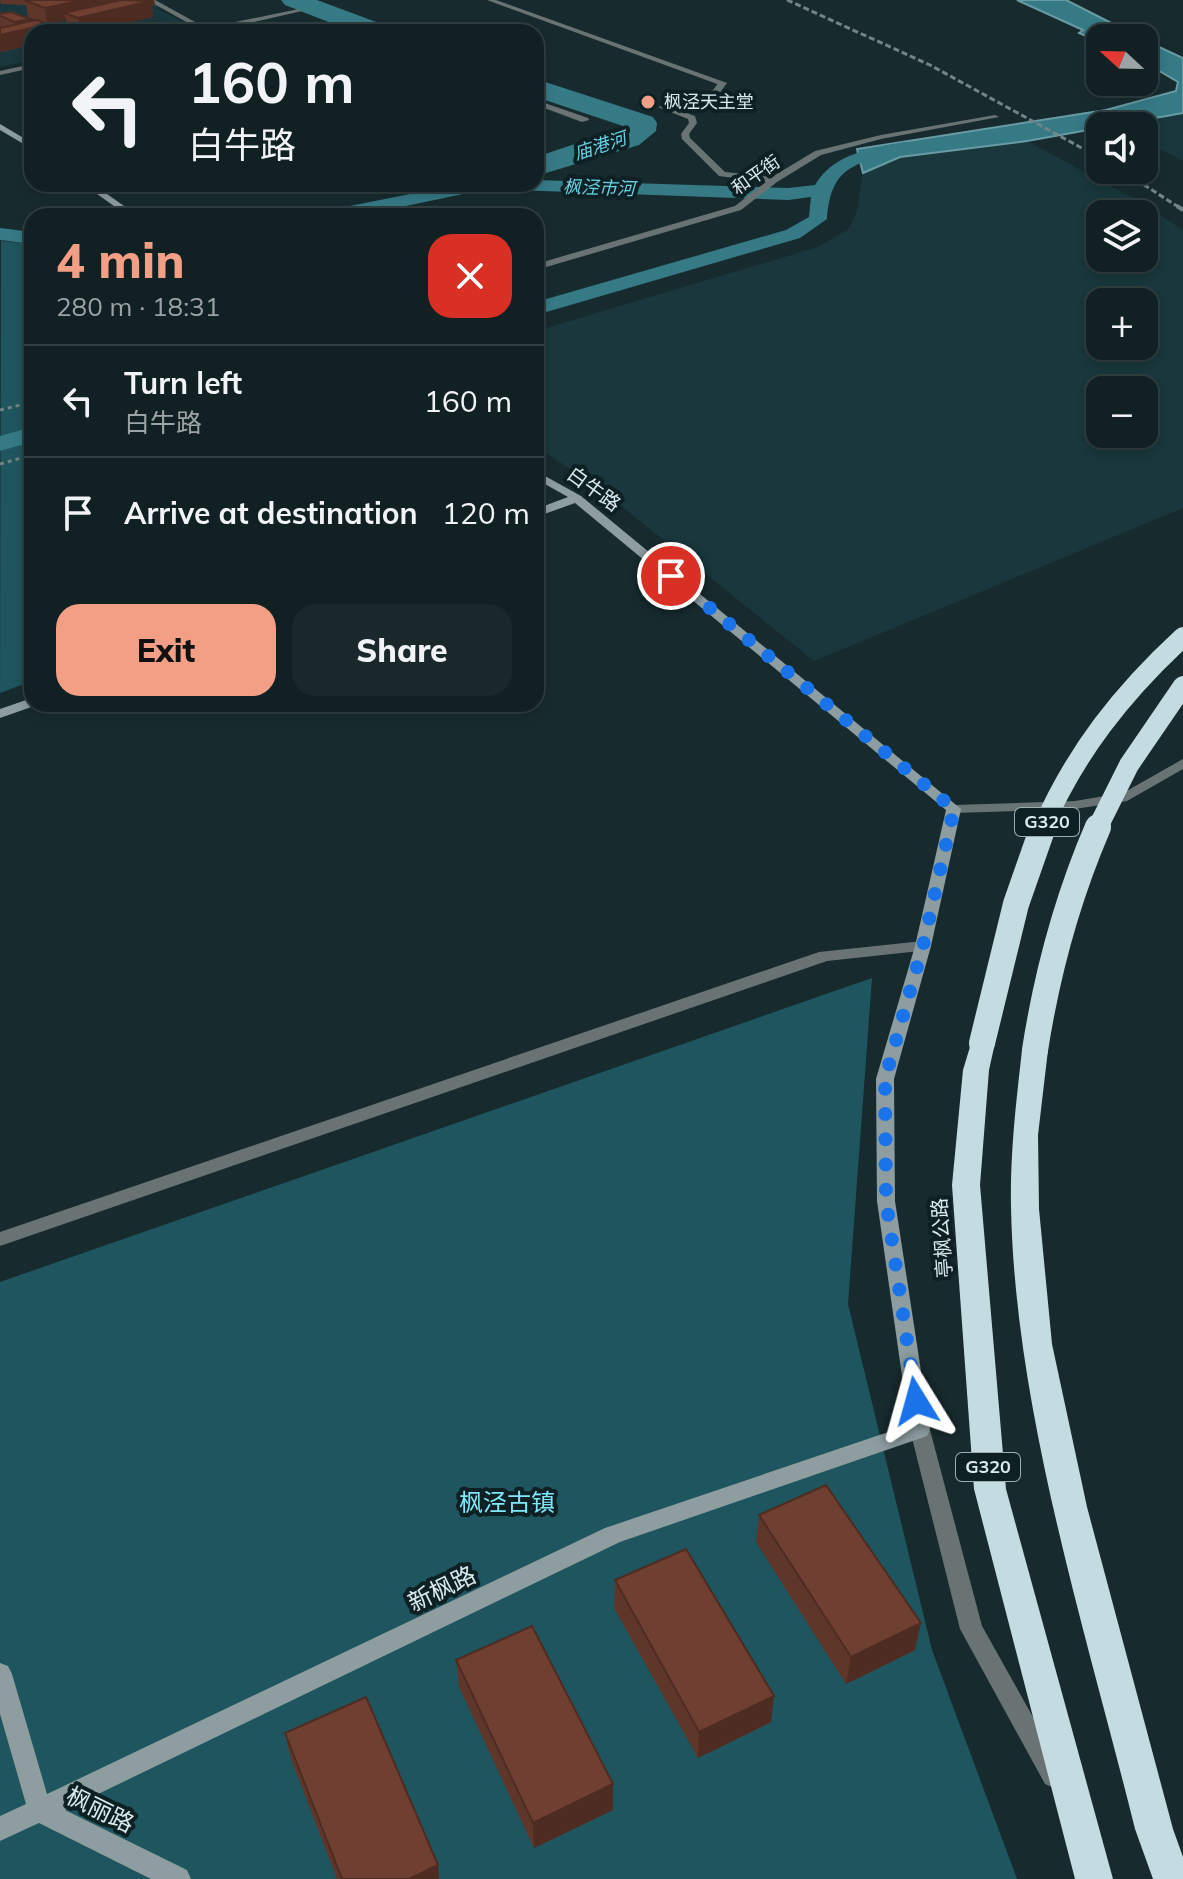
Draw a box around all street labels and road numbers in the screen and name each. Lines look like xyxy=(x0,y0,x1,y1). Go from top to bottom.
street label: 和平街 xyxy=(727,150,784,199)
street label: 白牛路 xyxy=(563,461,626,516)
road number: G320 xyxy=(1015,808,1079,836)
street label: 亭枫公路 xyxy=(926,1197,957,1279)
road number: G320 xyxy=(956,1453,1020,1481)
street label: 新枫路 xyxy=(403,1559,480,1617)
street label: 枫丽路 xyxy=(62,1780,139,1838)

